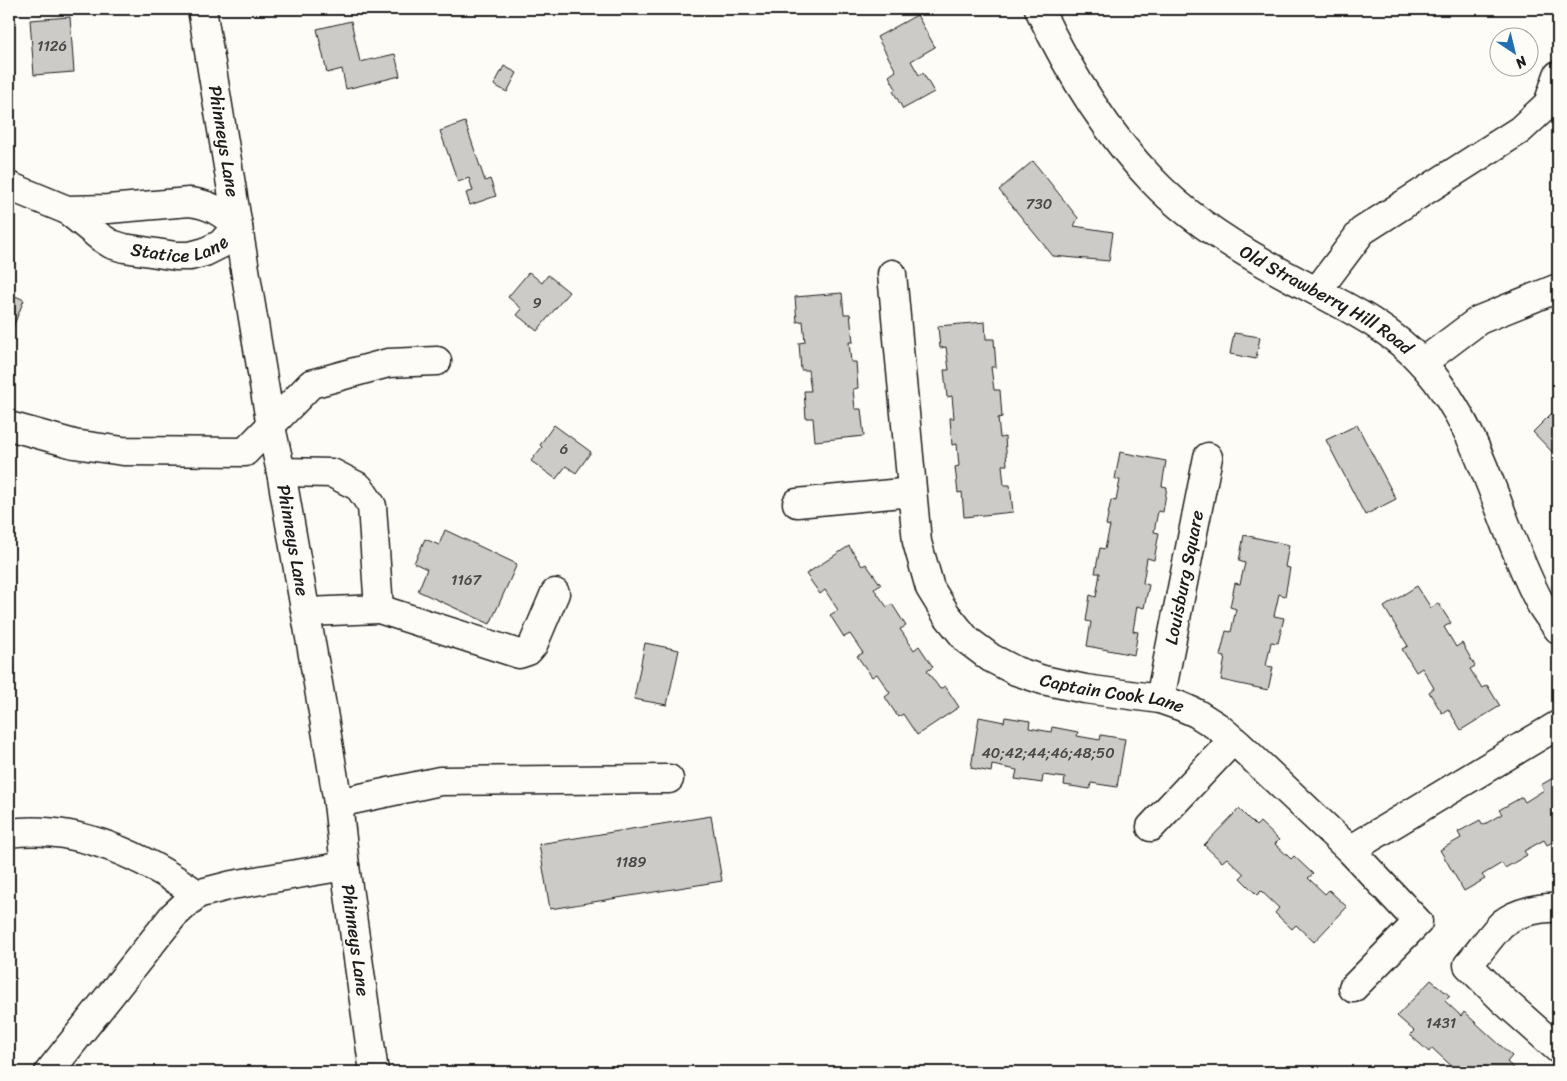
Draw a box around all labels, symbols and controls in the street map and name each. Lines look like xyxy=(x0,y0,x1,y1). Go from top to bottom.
north arrow xyxy=(1490,28,1540,78)
house number: 1126 xyxy=(37,33,67,59)
text: N xyxy=(1510,49,1533,75)
street label: Phinneys Lane xyxy=(199,83,249,199)
house number: 730 xyxy=(1026,191,1052,217)
street label: Statice Lane xyxy=(129,228,237,272)
street label: Old Strawberry Hill Road xyxy=(1233,236,1422,364)
house number: 9 xyxy=(532,290,542,316)
house number: 6 xyxy=(560,436,568,462)
street label: Phinneys Lane xyxy=(267,482,318,599)
street label: Louisburg Square xyxy=(1155,507,1213,647)
house number: 1167 xyxy=(451,567,482,593)
street label: Captain Cook Lane xyxy=(1037,664,1189,722)
house number: 40;42;44;46;48;50 xyxy=(981,740,1115,766)
house number: 1189 xyxy=(615,849,647,875)
street label: Phinneys Lane xyxy=(332,882,379,998)
house number: 1431 xyxy=(1426,1010,1456,1036)

